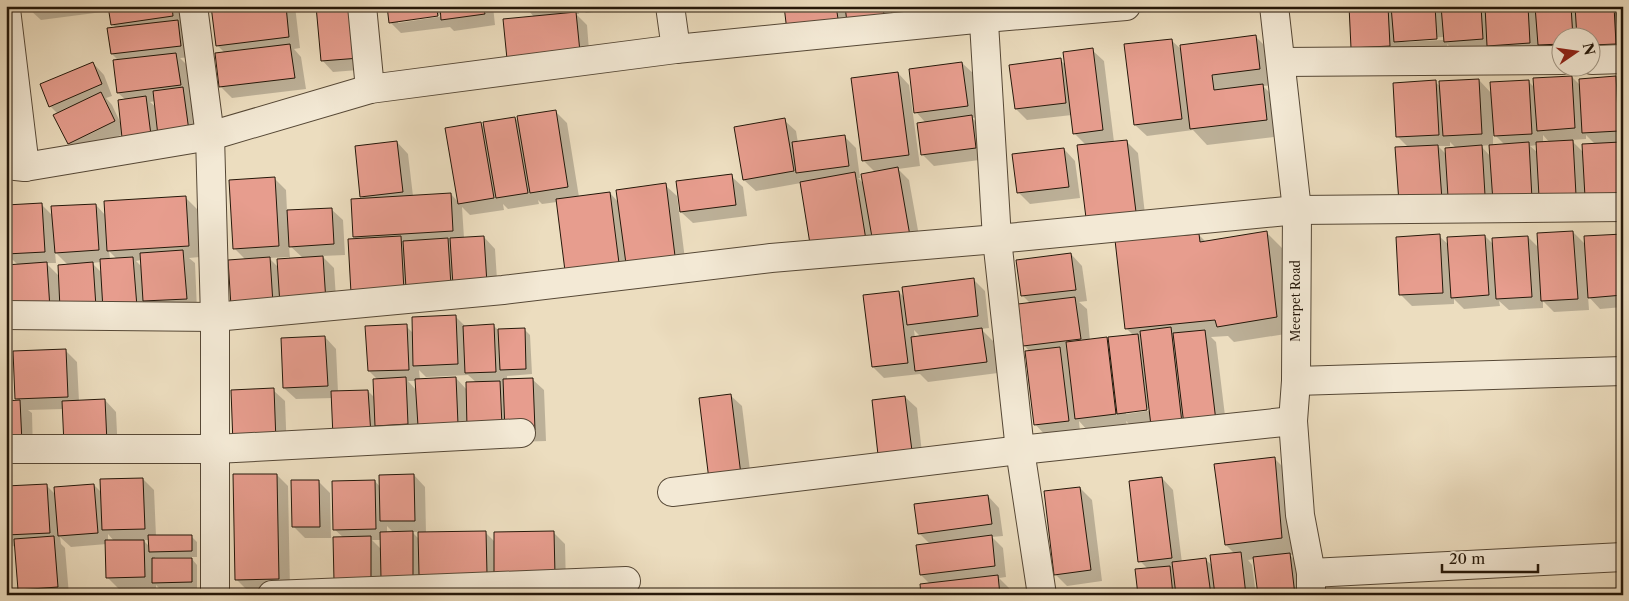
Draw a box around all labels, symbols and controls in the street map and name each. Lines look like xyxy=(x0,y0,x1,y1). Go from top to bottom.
north arrow xyxy=(1552,28,1602,78)
text: N xyxy=(1579,41,1599,57)
street label: Meerpet Road xyxy=(1288,260,1303,342)
scale bar xyxy=(1442,541,1538,573)
text: 20 m xyxy=(1449,549,1485,568)

